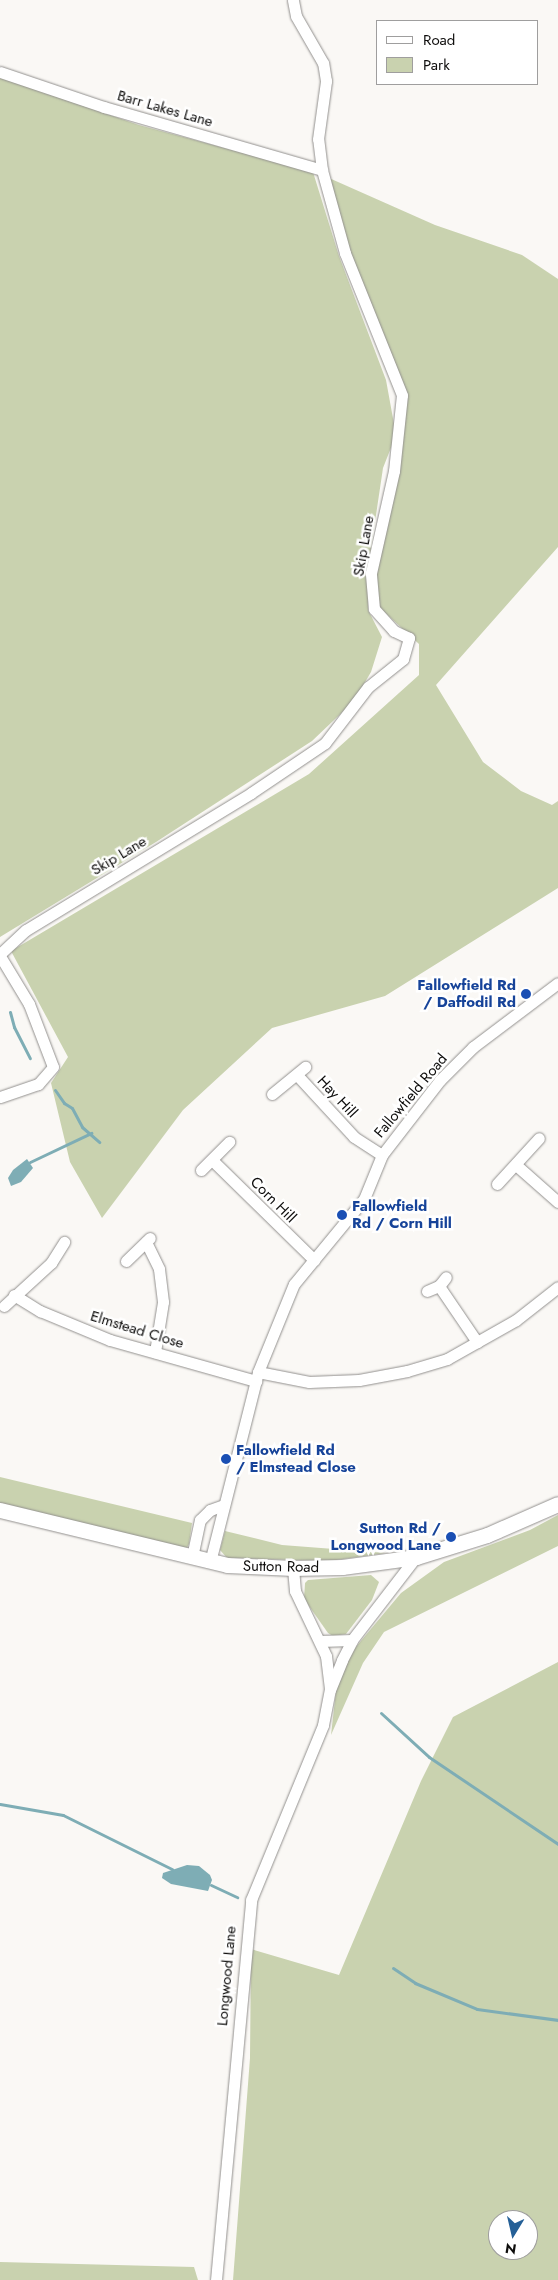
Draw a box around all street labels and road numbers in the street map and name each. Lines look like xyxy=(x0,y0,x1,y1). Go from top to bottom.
street label: Barr Lakes Lane xyxy=(115,87,215,131)
street label: Skip Lane xyxy=(350,514,378,578)
street label: Skip Lane xyxy=(88,832,150,880)
street label: Fallowfield Road xyxy=(371,1050,451,1142)
street label: Hay Hill xyxy=(313,1072,361,1122)
street label: Corn Hill xyxy=(246,1173,300,1227)
street label: Elmstead Close xyxy=(88,1307,186,1353)
street label: Sutton Road xyxy=(243,1557,319,1577)
street label: Longwood Lane xyxy=(214,1925,240,2027)

